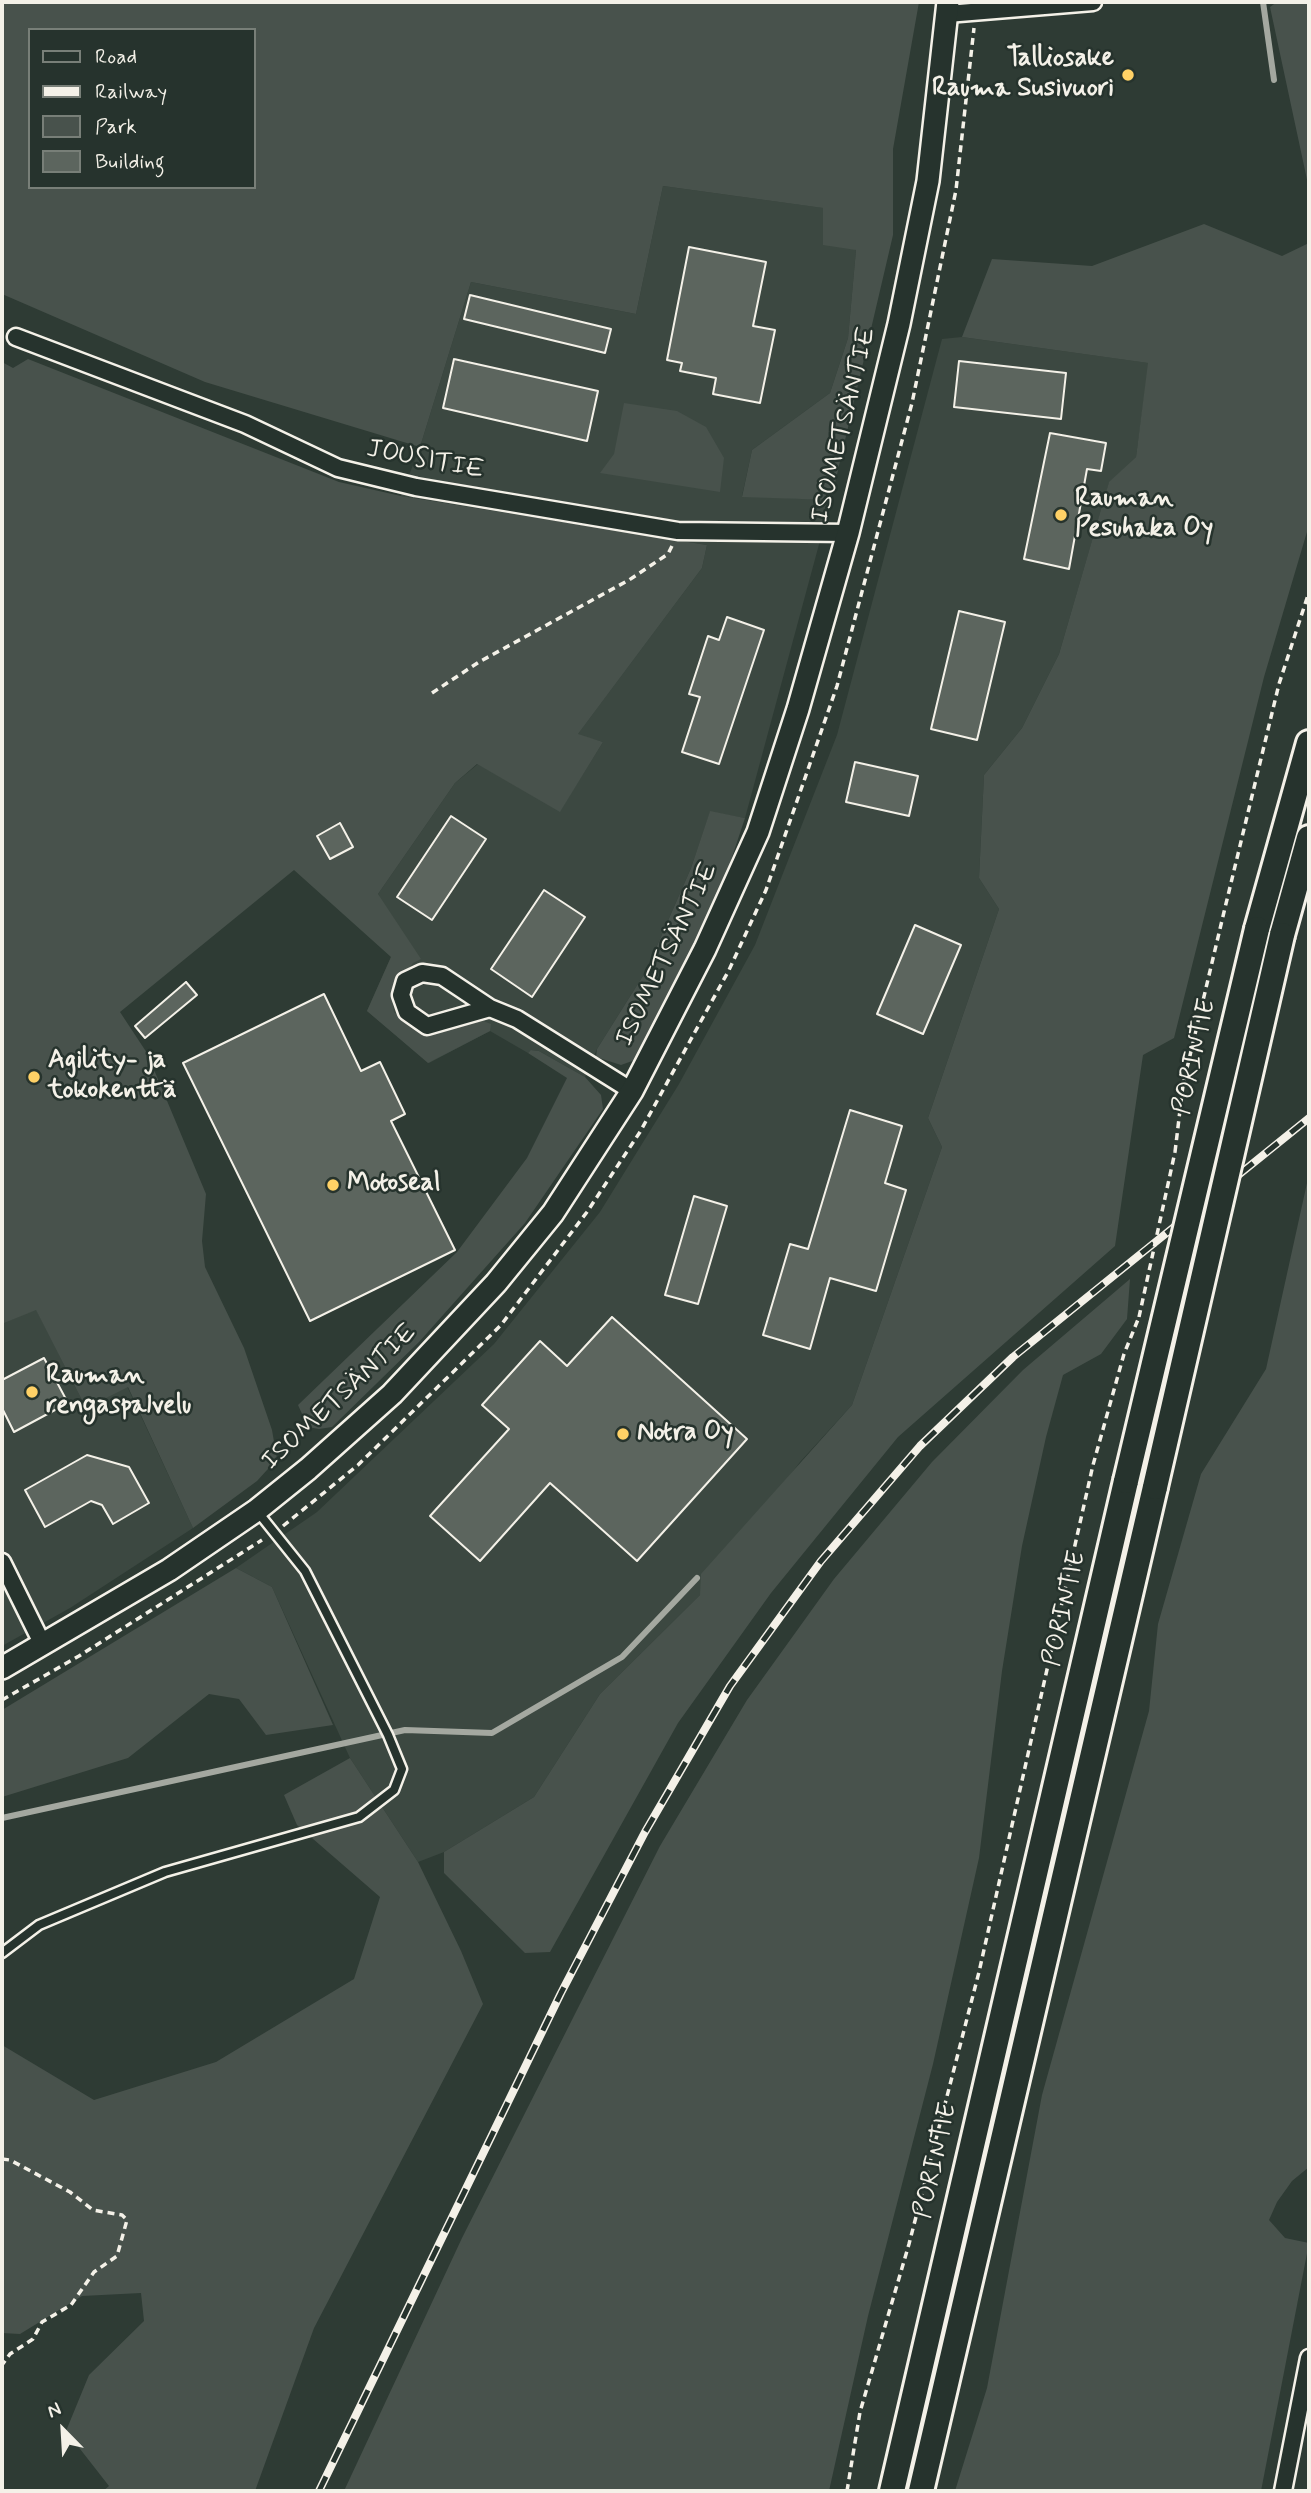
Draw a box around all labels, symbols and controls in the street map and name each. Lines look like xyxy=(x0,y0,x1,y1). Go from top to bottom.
legend xyxy=(28,28,256,189)
text: Road xyxy=(95,43,137,71)
place label: Talliosake Rauma Susivuori xyxy=(932,44,1114,106)
marker: Talliosake Rauma Susivuori xyxy=(1120,67,1136,83)
text: Railway xyxy=(95,78,167,106)
text: Park xyxy=(95,113,137,141)
text: Building xyxy=(95,148,165,176)
street label: ISOMETSÄNTIE xyxy=(806,324,884,526)
street label: JOUSITIE xyxy=(364,434,486,488)
place label: Rauman Pesuhaka Oy xyxy=(1075,484,1213,546)
marker: Rauman Pesuhaka Oy xyxy=(1053,507,1069,523)
street label: ISOMETSÄNTIE xyxy=(610,858,726,1052)
street label: PORINTIE xyxy=(1168,996,1224,1118)
place label: Agility- ja tokokenttä xyxy=(48,1046,177,1108)
marker: Agility- ja tokokenttä xyxy=(26,1069,42,1085)
place label: Motoseal xyxy=(347,1169,440,1201)
marker: Motoseal xyxy=(325,1177,341,1193)
street label: ISOMETSÄNTIE xyxy=(256,1318,424,1478)
place label: Rauman rengaspalvelu xyxy=(46,1361,191,1422)
marker: Rauman rengaspalvelu xyxy=(24,1384,40,1400)
place label: Notra Oy xyxy=(637,1418,733,1450)
marker: Notra Oy xyxy=(615,1426,631,1442)
street label: PORINTIE xyxy=(1038,1548,1094,1670)
street label: PORINTIE xyxy=(909,2100,965,2222)
north arrow xyxy=(28,2395,98,2465)
text: N xyxy=(43,2396,65,2424)

